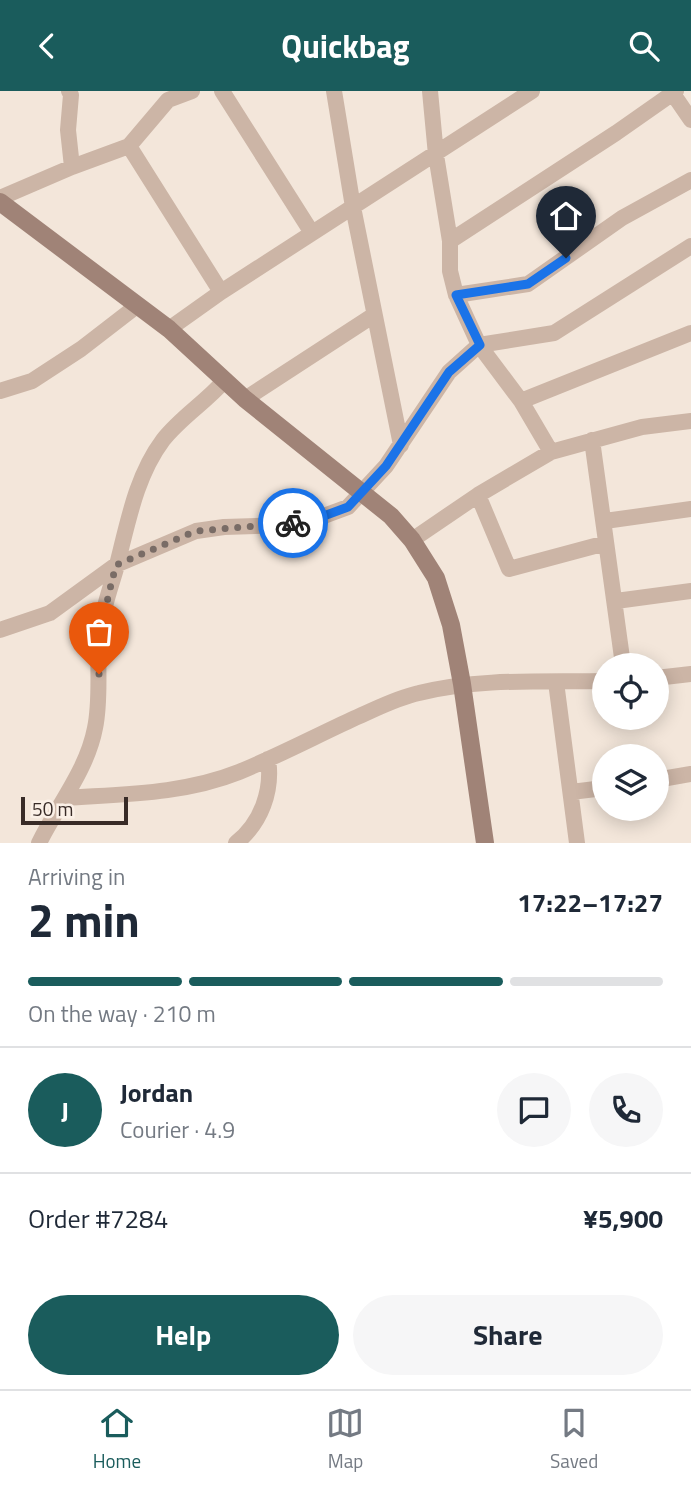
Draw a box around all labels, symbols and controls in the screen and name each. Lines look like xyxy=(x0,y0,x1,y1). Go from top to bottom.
text: Quickbag xyxy=(281,22,410,70)
icon: back xyxy=(28,27,66,65)
icon: search xyxy=(625,27,663,65)
pin xyxy=(536,186,596,258)
icon: home xyxy=(547,197,585,235)
courier xyxy=(258,488,328,558)
icon: bike xyxy=(274,504,312,542)
pin xyxy=(69,602,129,674)
icon: bag xyxy=(80,613,118,651)
map controls xyxy=(592,653,669,821)
button: locate xyxy=(592,653,669,730)
button: layers xyxy=(592,744,669,821)
scale bar xyxy=(21,794,128,826)
text: 50 m xyxy=(32,794,73,823)
text: Arriving in xyxy=(28,859,125,894)
text: 17:22–17:27 xyxy=(517,883,663,922)
text: 2 min xyxy=(28,885,140,955)
text: On the way · 210 m xyxy=(28,996,216,1031)
text: Jordan xyxy=(120,1073,193,1112)
button: chat xyxy=(497,1073,571,1147)
button: phone xyxy=(589,1073,663,1147)
text: J xyxy=(61,1091,69,1130)
text: Courier · 4.9 xyxy=(120,1112,235,1147)
text: Order #7284 xyxy=(28,1199,168,1238)
text: ¥5,900 xyxy=(583,1199,663,1238)
button: Help xyxy=(28,1295,339,1375)
button: Share xyxy=(353,1295,663,1375)
tab: Home xyxy=(93,1404,141,1475)
tab: Map xyxy=(326,1404,364,1475)
tab: Saved xyxy=(550,1404,598,1475)

